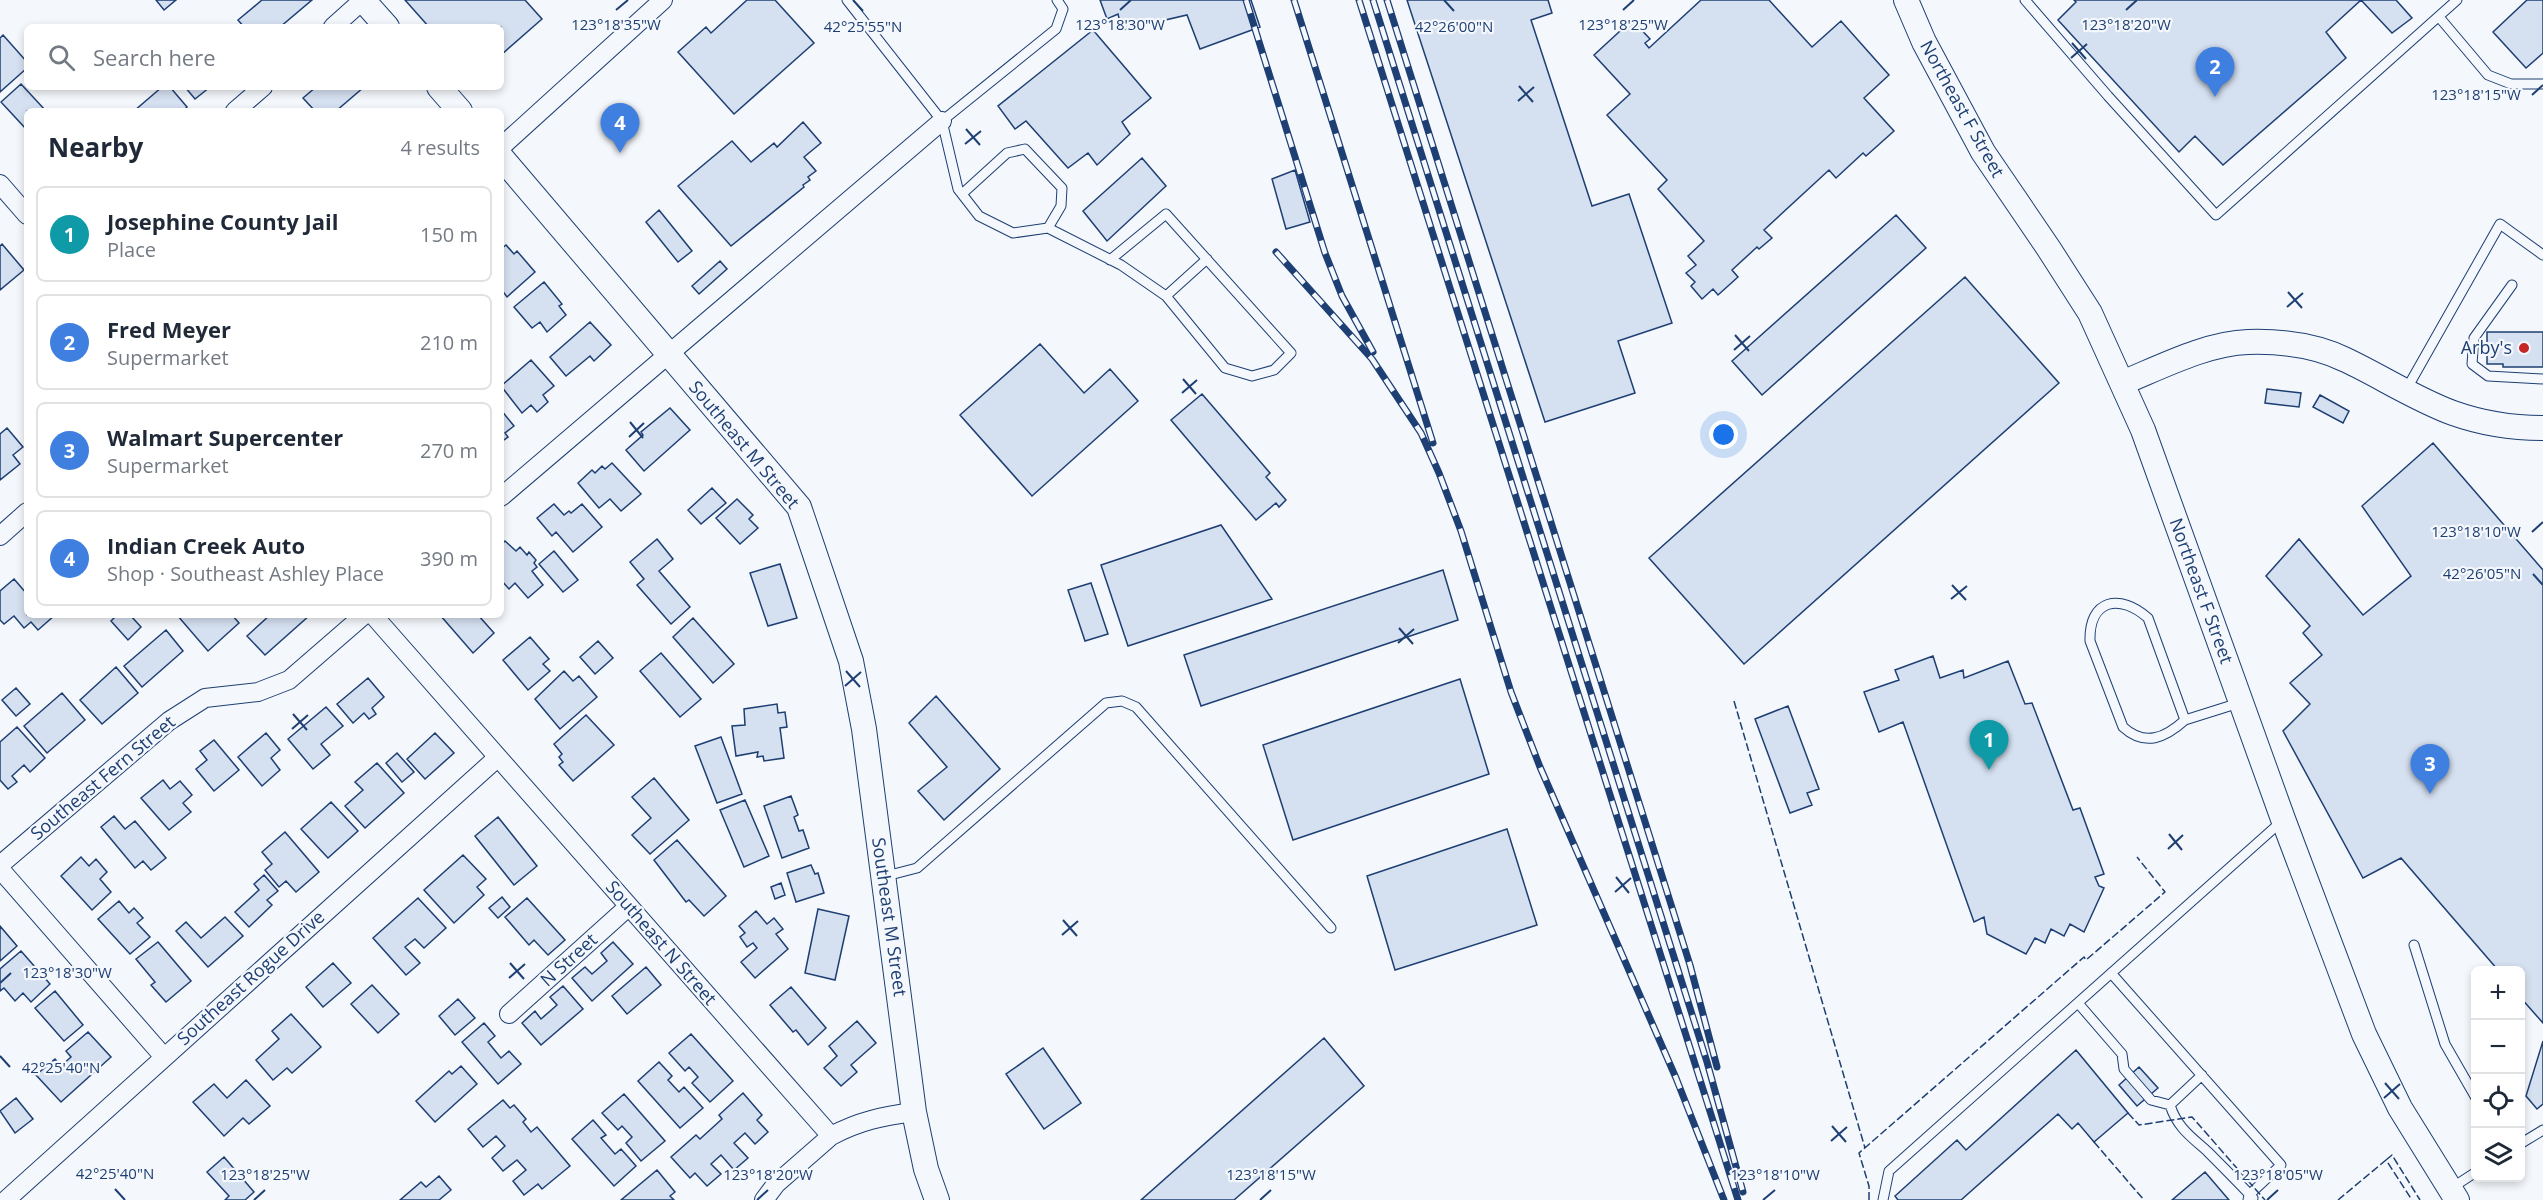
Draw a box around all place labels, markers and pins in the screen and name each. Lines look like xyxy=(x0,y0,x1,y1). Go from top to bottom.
pin: 2 xyxy=(2196,48,2234,97)
pin: 4 xyxy=(600,104,640,153)
place label: Arby's xyxy=(2461,335,2512,359)
marker: Arby's xyxy=(2517,341,2531,355)
pin: 1 xyxy=(1970,720,2008,770)
pin: 3 xyxy=(2410,744,2450,794)

